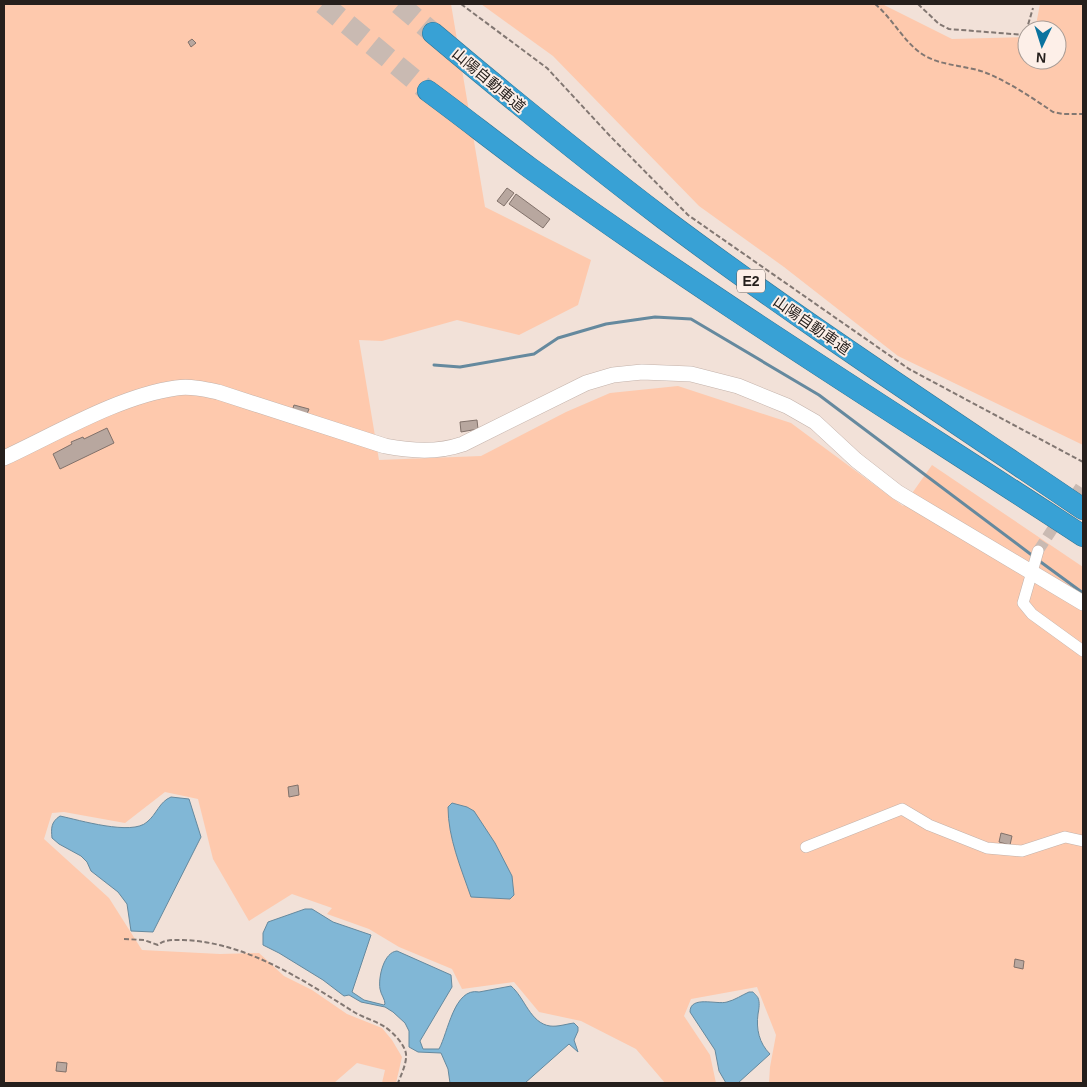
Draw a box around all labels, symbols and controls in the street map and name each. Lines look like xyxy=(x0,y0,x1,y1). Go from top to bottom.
north arrow xyxy=(1017,20,1067,70)
street label: 山陽自動車道 xyxy=(449,45,529,115)
text: N xyxy=(1035,50,1047,66)
road number: E2 xyxy=(737,270,765,292)
street label: 山陽自動車道 xyxy=(770,292,854,358)

